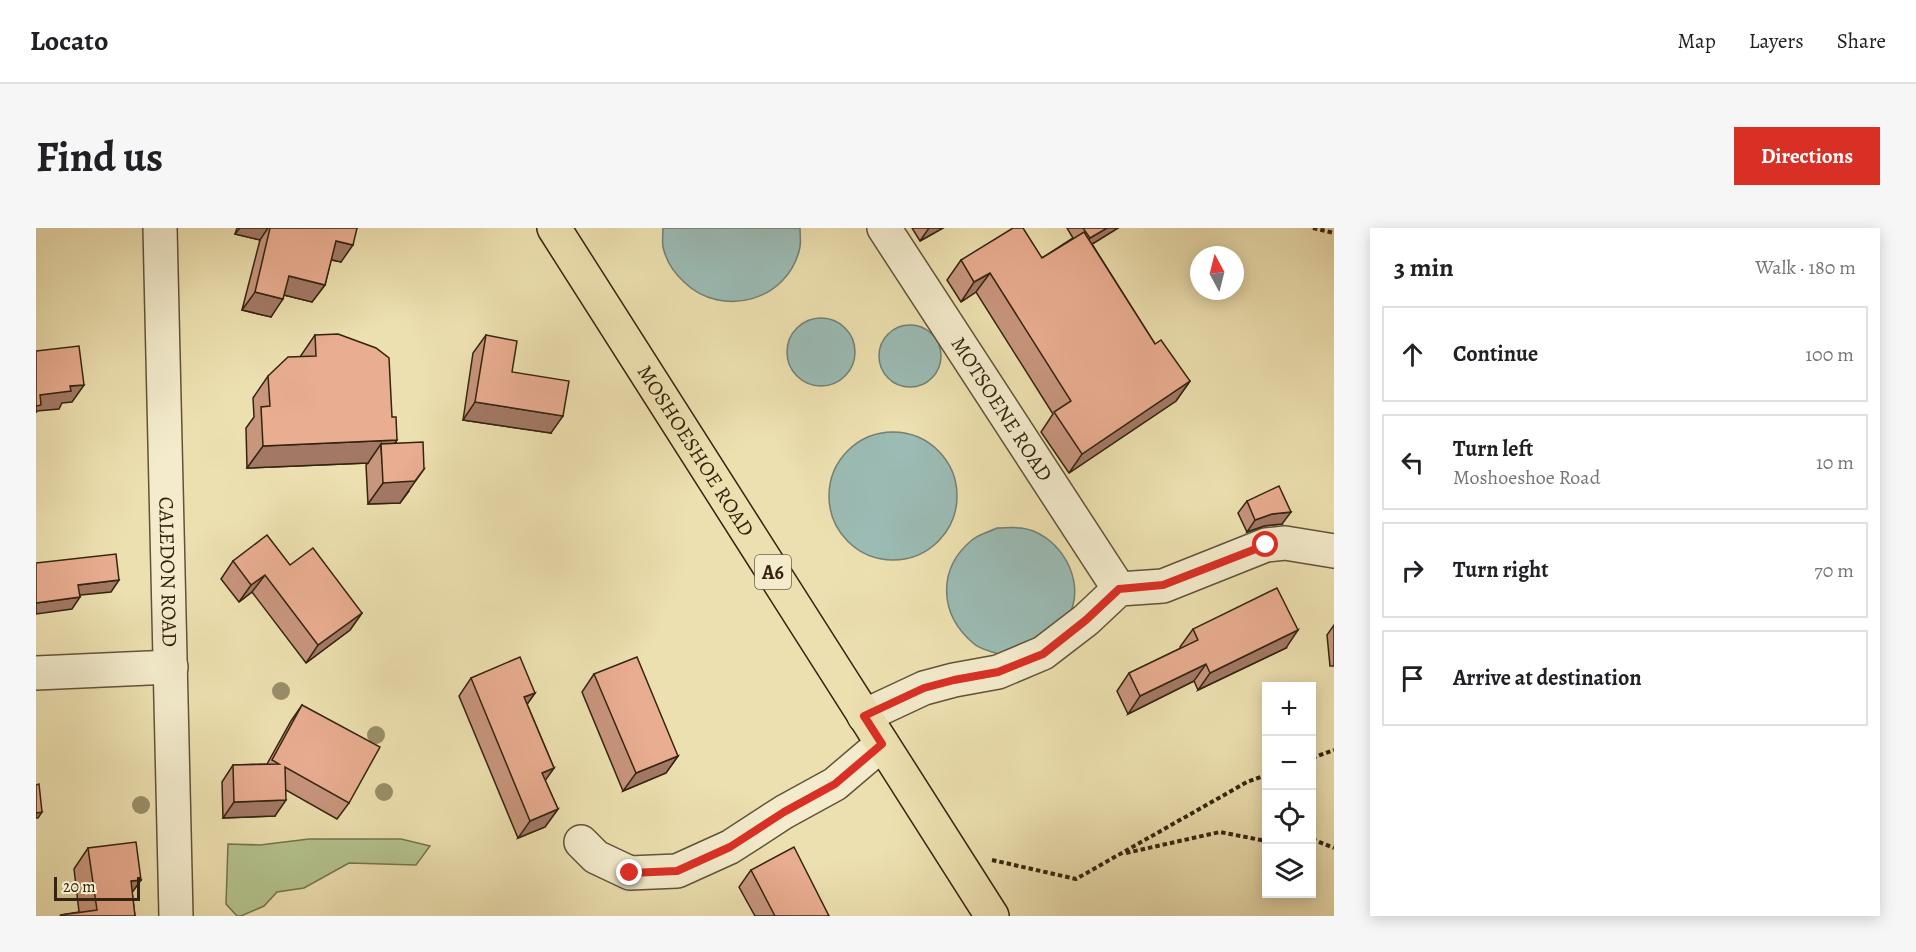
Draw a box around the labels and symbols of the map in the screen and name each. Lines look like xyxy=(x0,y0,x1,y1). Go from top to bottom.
north arrow xyxy=(1190,246,1244,300)
street label: MOTSOENE ROAD xyxy=(945,331,1059,487)
street label: MOSHOESHOE ROAD xyxy=(631,360,761,542)
street label: CALEDON ROAD xyxy=(152,496,184,648)
route start xyxy=(1252,531,1278,557)
road number: A6 xyxy=(755,555,791,589)
route end xyxy=(616,859,642,885)
scale bar xyxy=(54,874,140,902)

